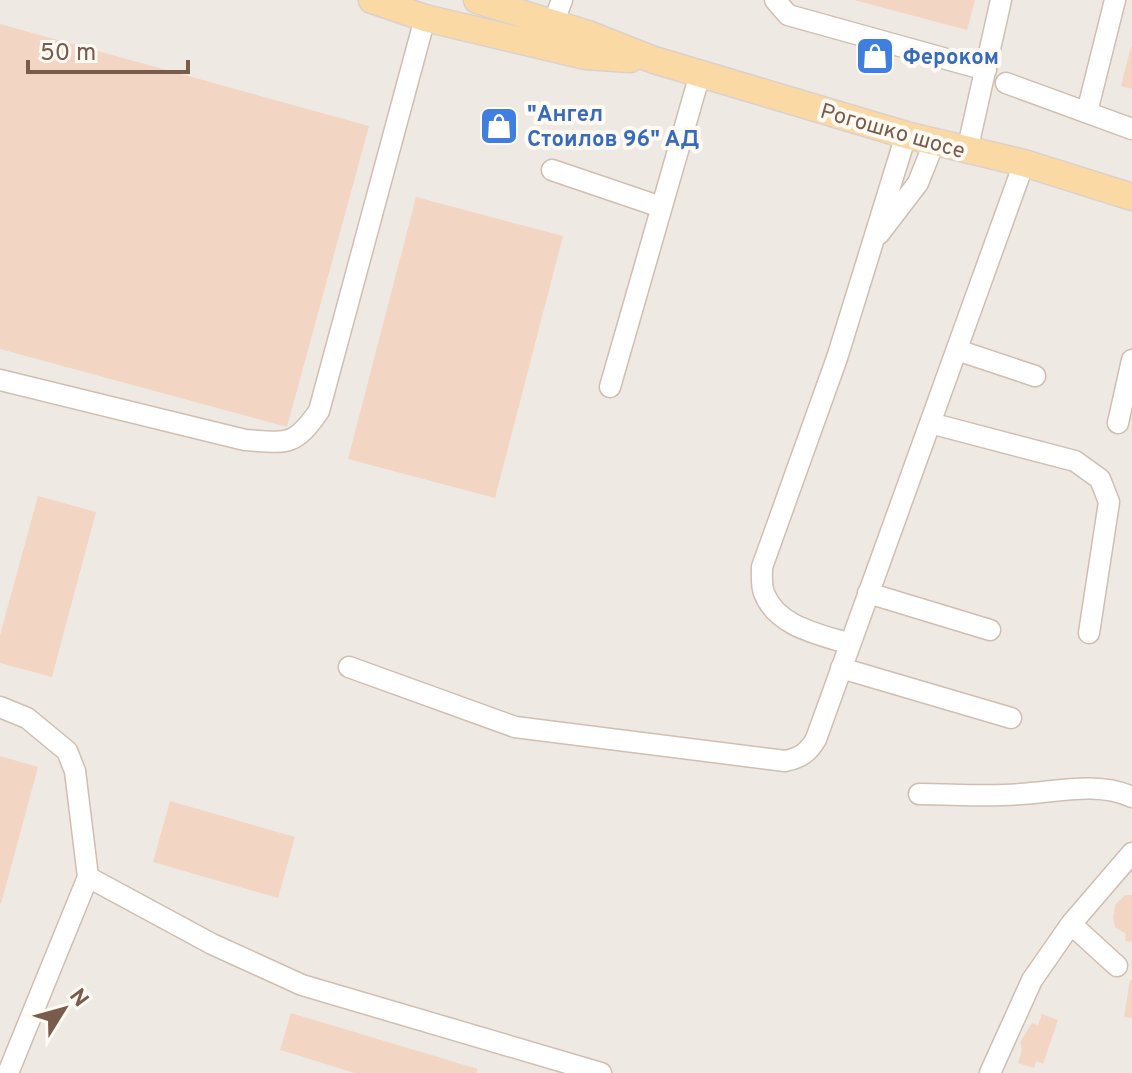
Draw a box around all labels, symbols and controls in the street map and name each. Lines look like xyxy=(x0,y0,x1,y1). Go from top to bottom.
scale bar xyxy=(28,24,188,74)
shop icon: Фероком xyxy=(854,35,896,77)
text: 50 m xyxy=(40,39,96,69)
place label: Фероком xyxy=(903,45,999,72)
street label: Рогошко шосе xyxy=(817,99,968,166)
place label: "Ангел Стоилов 96" АД xyxy=(527,102,699,154)
shop icon: "Ангел Стоилов 96" АД xyxy=(478,105,520,147)
north arrow xyxy=(24,969,104,1049)
text: N xyxy=(62,984,94,1013)

